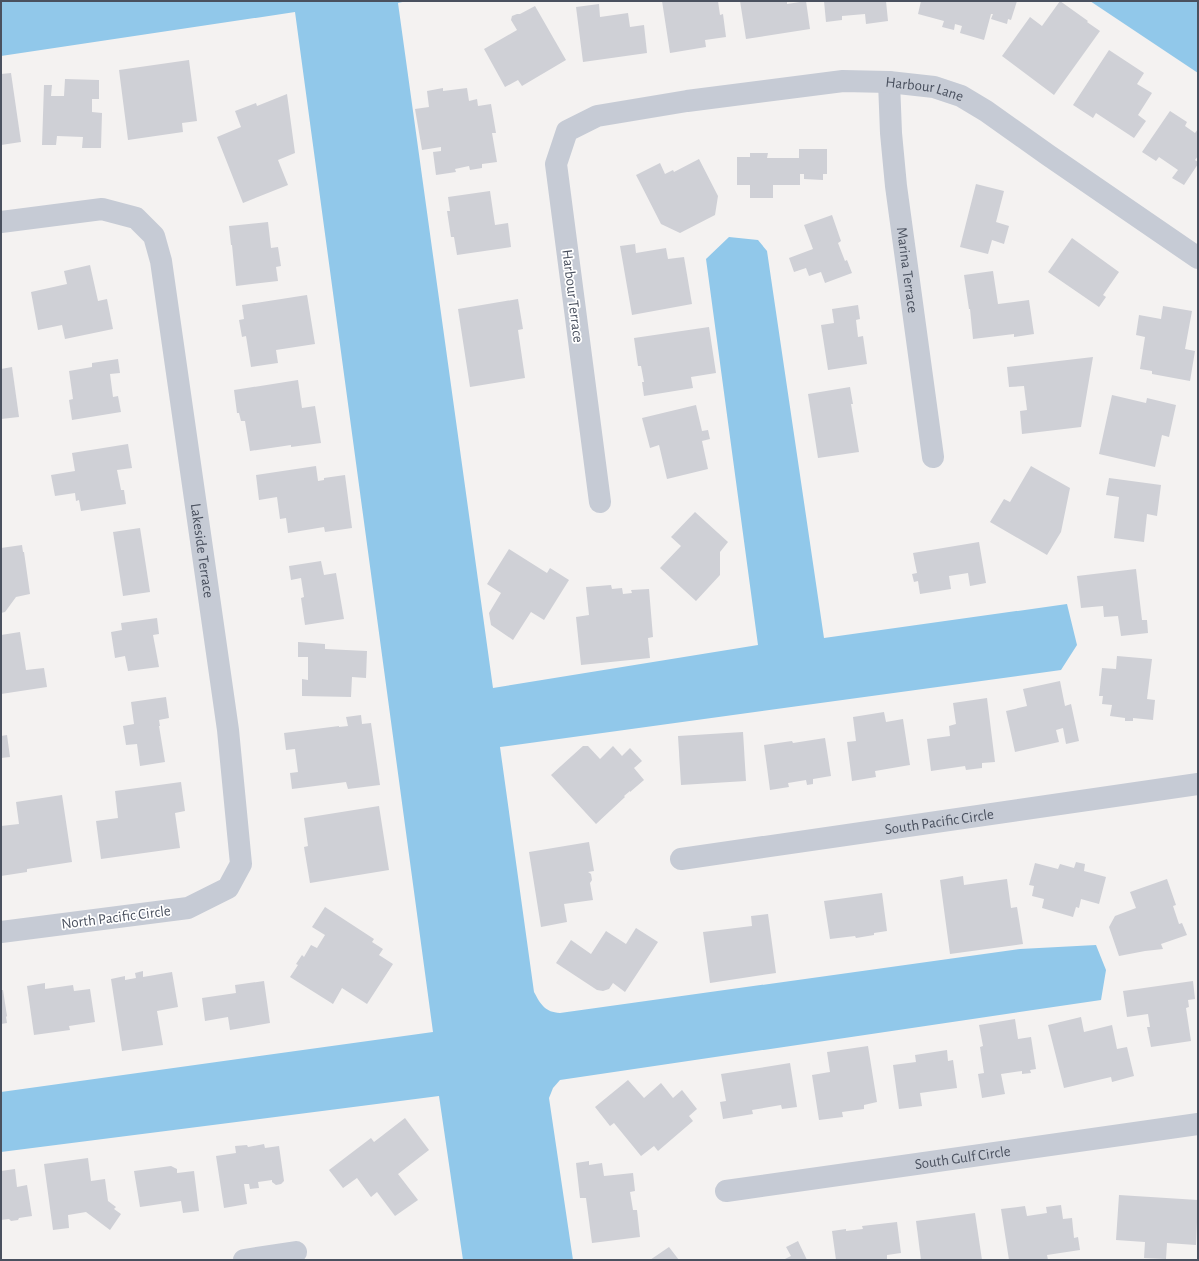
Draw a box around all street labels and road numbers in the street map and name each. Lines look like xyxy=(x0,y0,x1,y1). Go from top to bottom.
street label: Harbour Lane xyxy=(885,75,965,104)
street label: Marina Terrace xyxy=(894,226,920,314)
street label: Harbour Terrace xyxy=(559,249,586,344)
street label: Lakeside Terrace xyxy=(188,502,216,599)
street label: South Pacific Circle xyxy=(884,807,995,837)
street label: North Pacific Circle xyxy=(61,903,172,932)
street label: South Gulf Circle xyxy=(914,1144,1012,1172)

